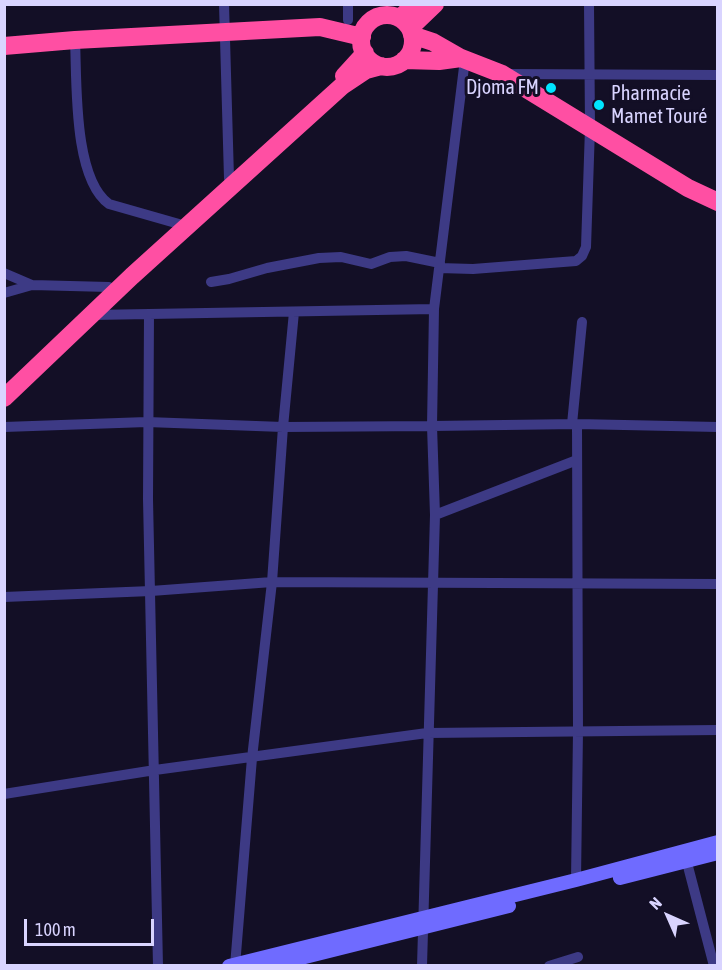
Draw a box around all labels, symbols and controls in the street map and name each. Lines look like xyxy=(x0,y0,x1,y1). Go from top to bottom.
place label: Djoma FM xyxy=(466,76,539,100)
marker: Djoma FM xyxy=(544,81,558,95)
place label: Pharmacie Mamet Touré xyxy=(611,82,707,129)
marker: Pharmacie Mamet Touré xyxy=(592,98,606,112)
north arrow xyxy=(638,886,698,946)
text: N xyxy=(646,894,665,913)
scale bar xyxy=(27,907,158,945)
text: 100 m xyxy=(35,919,76,940)

